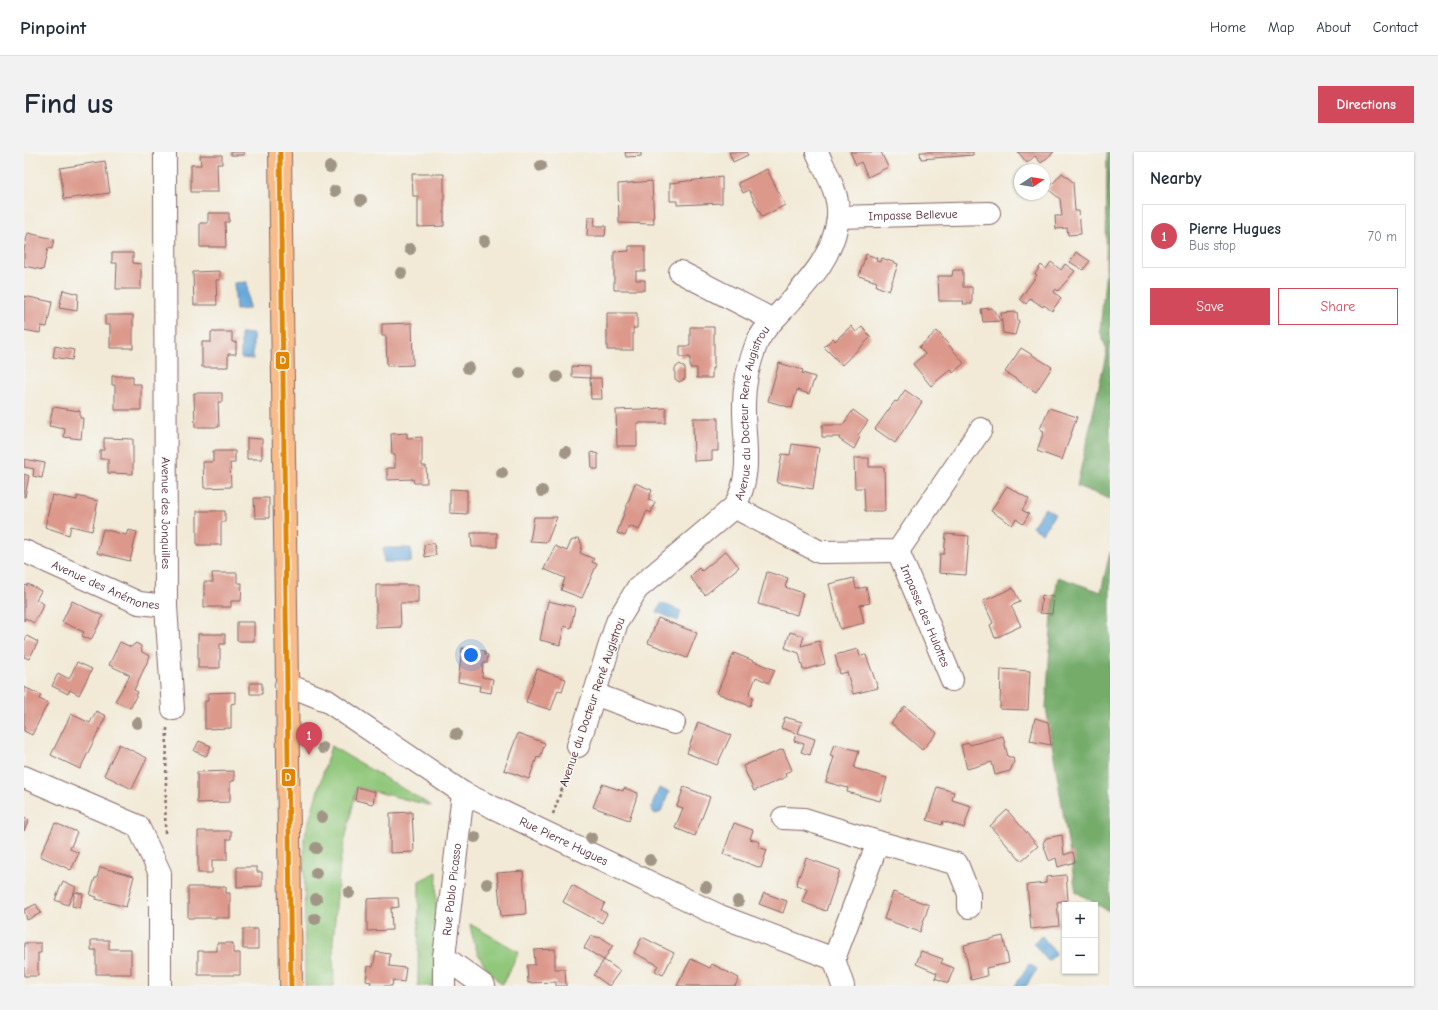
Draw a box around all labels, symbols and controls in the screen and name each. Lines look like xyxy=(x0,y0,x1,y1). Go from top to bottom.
text: Pinpoint xyxy=(20,17,86,39)
text: Home xyxy=(1210,19,1246,36)
text: Map xyxy=(1268,19,1294,36)
text: About xyxy=(1316,19,1351,36)
text: Contact xyxy=(1373,19,1418,36)
button: Directions xyxy=(1318,86,1414,123)
text: Find us xyxy=(24,88,113,120)
north arrow xyxy=(1014,164,1050,200)
text: Nearby xyxy=(1150,169,1201,188)
street label: Impasse Bellevue xyxy=(868,207,958,223)
text: Pierre Hugues xyxy=(1189,220,1281,238)
text: 1 xyxy=(1161,229,1167,244)
text: 70 m xyxy=(1368,229,1397,244)
text: Bus stop xyxy=(1189,238,1236,253)
button: Save xyxy=(1150,288,1270,325)
button: Share xyxy=(1278,288,1398,325)
street label: Avenue du Docteur René Augistrou xyxy=(732,323,772,502)
line badge: D xyxy=(275,351,290,370)
text: D xyxy=(280,354,287,367)
street label: Avenue des Jonquilles xyxy=(159,457,173,569)
street label: Avenue des Anémones xyxy=(50,557,160,612)
street label: Impasse des Hulottes xyxy=(897,562,953,669)
street label: Avenue du Docteur René Augistrou xyxy=(556,616,628,788)
your location xyxy=(461,645,481,665)
pin: 1 xyxy=(296,722,322,755)
line badge: D xyxy=(281,768,296,787)
text: D xyxy=(285,771,292,784)
street label: Rue Pierre Hugues xyxy=(517,814,610,868)
street label: Rue Pablo Picasso xyxy=(440,842,464,936)
map controls xyxy=(1062,902,1098,974)
button: + xyxy=(1062,902,1098,938)
button: − xyxy=(1062,938,1098,974)

